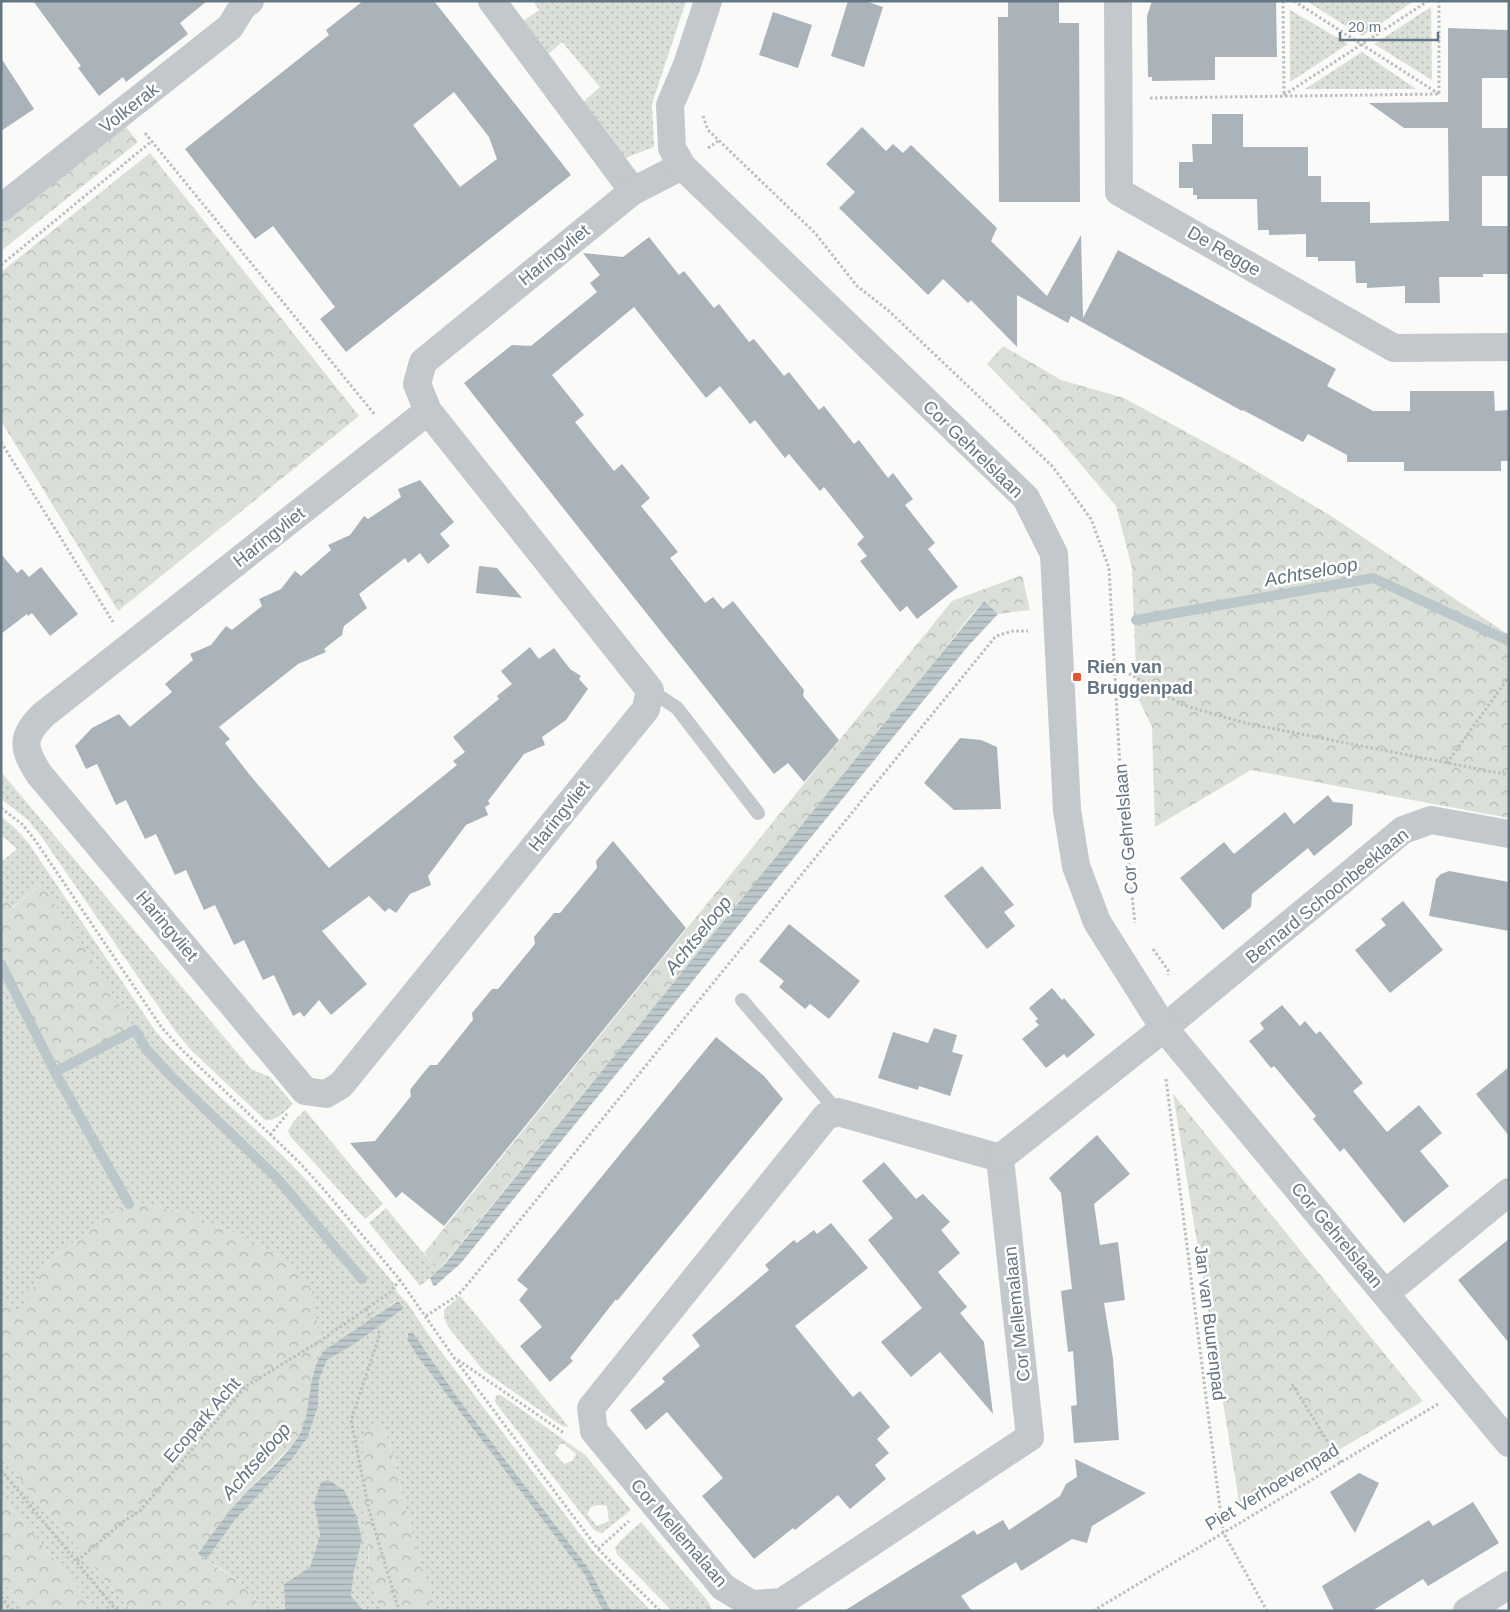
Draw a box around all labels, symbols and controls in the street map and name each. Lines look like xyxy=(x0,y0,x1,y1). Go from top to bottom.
scale bar xyxy=(1340,10,1438,42)
text: 20 m xyxy=(1348,18,1381,35)
street label: Volkerak xyxy=(96,78,163,137)
street label: Haringvliet xyxy=(515,220,593,290)
street label: De Regge xyxy=(1184,222,1264,280)
street label: Cor Gehrelslaan xyxy=(919,396,1027,502)
street label: Haringvliet xyxy=(229,503,309,571)
water label: Achtseloop xyxy=(1262,553,1359,591)
place label: Rien van Bruggenpad xyxy=(1087,657,1193,698)
marker: Rien van Bruggenpad xyxy=(1071,671,1083,683)
street label: Cor Gehrelslaan xyxy=(1110,763,1142,895)
street label: Haringvliet xyxy=(524,777,594,855)
street label: Bernard Schoonbeeklaan xyxy=(1242,824,1412,968)
street label: Haringvliet xyxy=(132,887,202,965)
water label: Achtseloop xyxy=(660,892,736,979)
street label: Cor Gehrelslaan xyxy=(1287,1178,1387,1292)
street label: Jan van Buurenpad xyxy=(1191,1244,1229,1402)
street label: Cor Mellemalaan xyxy=(1000,1245,1034,1383)
street label: Ecopark Acht xyxy=(160,1373,244,1467)
water label: Achtseloop xyxy=(217,1419,295,1504)
street label: Piet Verhoevenpad xyxy=(1202,1439,1342,1535)
street label: Cor Mellemalaan xyxy=(627,1475,731,1591)

